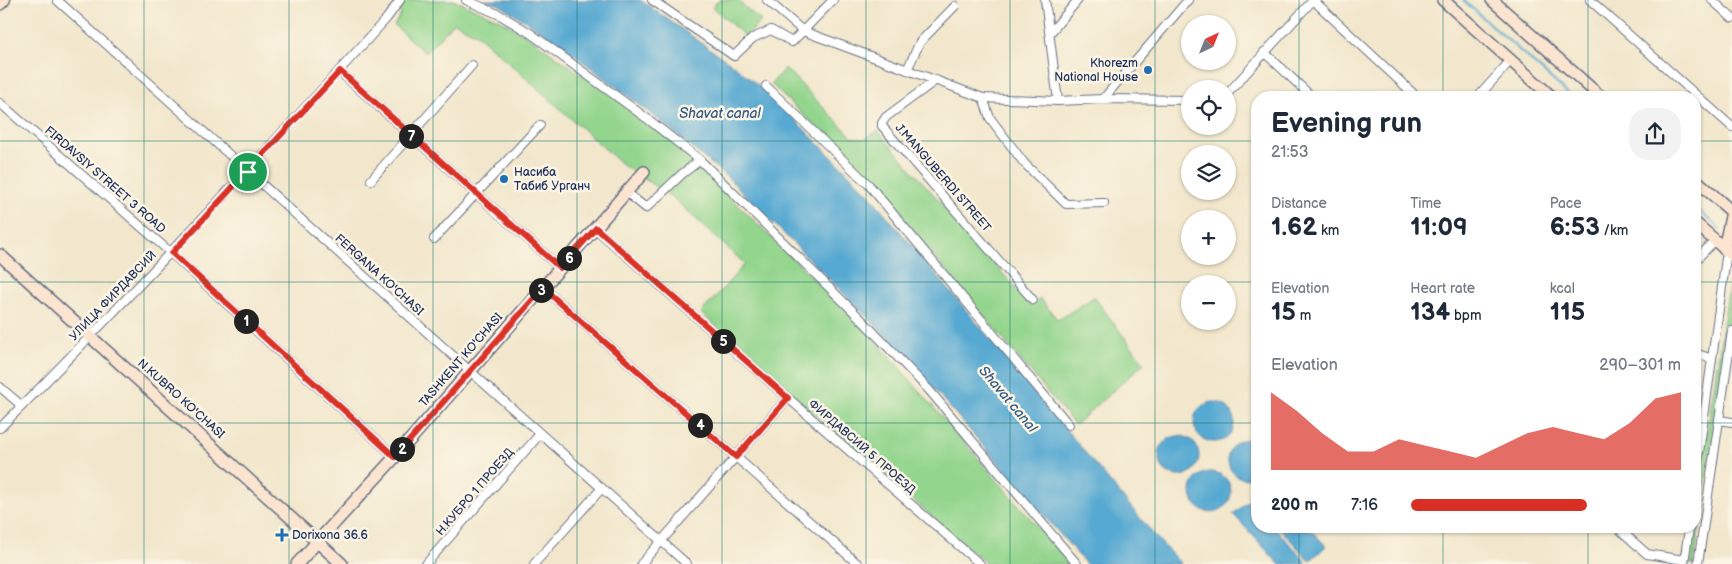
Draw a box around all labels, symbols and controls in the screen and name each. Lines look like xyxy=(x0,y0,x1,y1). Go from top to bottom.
north arrow xyxy=(1181,15,1236,70)
map controls xyxy=(1181,15,1236,330)
place label: Khorezm National House xyxy=(1054,56,1138,85)
marker: Khorezm National House xyxy=(1142,64,1154,76)
button: locate xyxy=(1181,80,1236,135)
water label: Shavat canal xyxy=(679,105,762,122)
text: Evening run xyxy=(1271,107,1422,140)
button: share xyxy=(1629,108,1681,160)
street label: J.MANGUBERDI STREET xyxy=(892,121,995,236)
street label: FIRDAVSIY STREET 3 ROAD xyxy=(41,123,169,237)
pin: 7 xyxy=(398,124,424,148)
text: 7 xyxy=(408,128,415,145)
text: 21:53 xyxy=(1271,143,1309,162)
button: layers xyxy=(1181,145,1236,200)
pin xyxy=(227,151,269,193)
icon: arrive xyxy=(234,158,262,186)
place label: Насиба Табиб Урганч xyxy=(514,165,590,194)
marker: Насиба Табиб Урганч xyxy=(498,173,510,185)
text: Distance xyxy=(1271,195,1327,212)
text: Time xyxy=(1410,195,1441,212)
text: Pace xyxy=(1550,195,1582,212)
button: + xyxy=(1181,210,1236,265)
text: 1.62 xyxy=(1271,212,1317,243)
text: 11:09 xyxy=(1410,212,1468,243)
text: 6:53 xyxy=(1550,212,1600,243)
text: km xyxy=(1317,222,1339,239)
text: /km xyxy=(1600,222,1628,239)
street label: FERGANA KO'CHASI xyxy=(331,231,427,319)
pin: 6 xyxy=(556,246,582,270)
street label: УЛИЦА ФИРДАВСИЙ xyxy=(66,248,160,344)
text: 6 xyxy=(565,250,574,267)
button: − xyxy=(1181,275,1236,330)
pin: 3 xyxy=(528,278,554,302)
text: Elevation xyxy=(1271,280,1329,297)
text: Heart rate xyxy=(1410,280,1475,297)
text: kcal xyxy=(1550,280,1575,297)
text: 3 xyxy=(537,282,546,299)
text: 15 xyxy=(1271,297,1296,328)
text: 134 xyxy=(1410,297,1450,328)
text: 115 xyxy=(1550,297,1585,328)
text: m xyxy=(1296,307,1311,324)
text: bpm xyxy=(1450,307,1482,324)
pin: 1 xyxy=(234,308,258,334)
street label: TASHKENT KO'CHASI xyxy=(416,310,506,410)
text: 1 xyxy=(244,313,249,330)
pin: 5 xyxy=(710,328,736,354)
text: 5 xyxy=(719,333,728,350)
street label: N.KUBRO KO'CHASI xyxy=(134,356,228,442)
text: Elevation xyxy=(1271,356,1338,375)
text: 290–301 m xyxy=(1599,356,1681,375)
water label: Shavat canal xyxy=(975,362,1041,436)
street label: ФИРДАВСИЙ 5 ПРОЕЗД xyxy=(805,396,919,498)
pin: 4 xyxy=(688,412,712,438)
text: 4 xyxy=(696,417,705,434)
pin: 2 xyxy=(390,436,414,462)
text: 2 xyxy=(398,441,407,458)
street label: Н.КУБРО 1 ПРОЕЗД xyxy=(433,445,517,539)
text: 200 m xyxy=(1271,496,1318,515)
text: 7:16 xyxy=(1351,496,1378,515)
place label: Dorixona 36.6 xyxy=(292,528,368,543)
marker: Dorixona 36.6 xyxy=(276,529,288,541)

